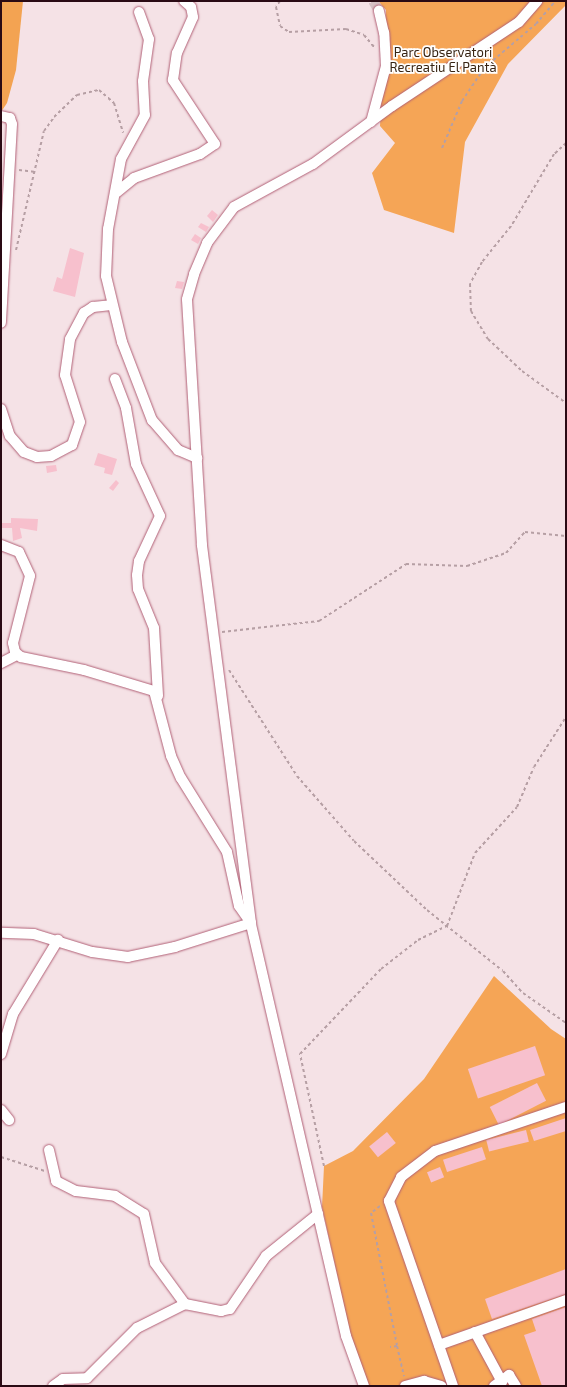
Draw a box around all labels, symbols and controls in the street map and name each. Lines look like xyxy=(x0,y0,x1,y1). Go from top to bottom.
park label: Parc Observatori Recreatiu El Pantà xyxy=(389,45,497,76)

